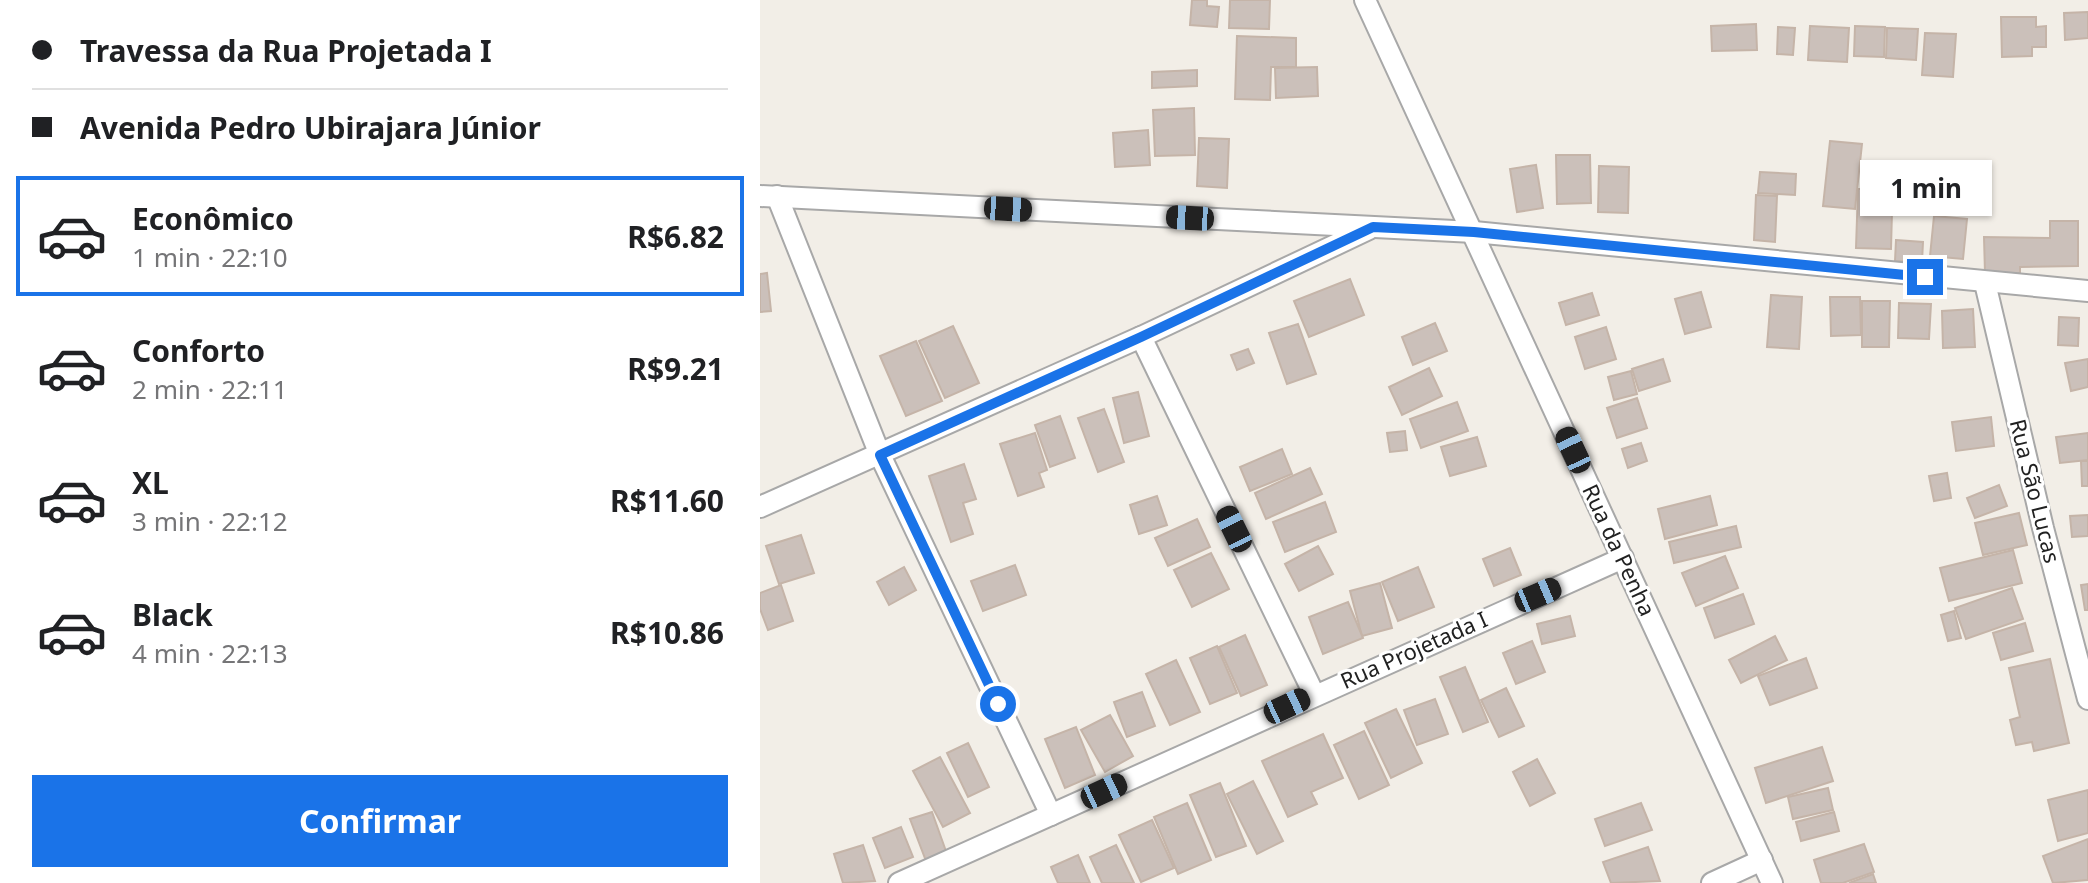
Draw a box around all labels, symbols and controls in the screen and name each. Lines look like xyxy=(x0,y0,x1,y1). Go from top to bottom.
text: Travessa da Rua Projetada I xyxy=(80,30,492,71)
text: Avenida Pedro Ubirajara Júnior xyxy=(80,107,541,148)
callout: 1 min xyxy=(1859,161,1991,217)
text: 1 min xyxy=(1890,170,1962,206)
car xyxy=(983,196,1033,222)
text: Econômico xyxy=(132,198,294,239)
icon: car xyxy=(36,200,108,272)
car xyxy=(1165,205,1215,231)
text: R$6.82 xyxy=(627,216,724,257)
text: 1 min · 22:10 xyxy=(132,239,288,275)
route end xyxy=(1907,259,1943,295)
text: Conforto xyxy=(132,330,265,371)
icon: car xyxy=(36,332,108,404)
text: R$9.21 xyxy=(627,348,724,389)
text: 2 min · 22:11 xyxy=(132,371,288,407)
street label: Rua São Lucas xyxy=(2004,416,2068,566)
car xyxy=(1552,423,1594,477)
text: XL xyxy=(132,462,169,503)
icon: car xyxy=(36,464,108,536)
street label: Rua da Penha xyxy=(1576,479,1664,620)
text: R$11.60 xyxy=(610,480,724,521)
car xyxy=(1213,502,1255,556)
text: 3 min · 22:12 xyxy=(132,503,288,539)
car xyxy=(1511,575,1565,615)
text: Black xyxy=(132,594,213,635)
icon: car xyxy=(36,596,108,668)
street label: Rua Projetada I xyxy=(1335,603,1492,695)
text: R$10.86 xyxy=(610,612,724,653)
text: 4 min · 22:13 xyxy=(132,635,288,671)
car xyxy=(1260,685,1314,727)
route start xyxy=(980,686,1016,722)
car xyxy=(1077,770,1131,812)
button: Confirmar xyxy=(32,775,728,867)

